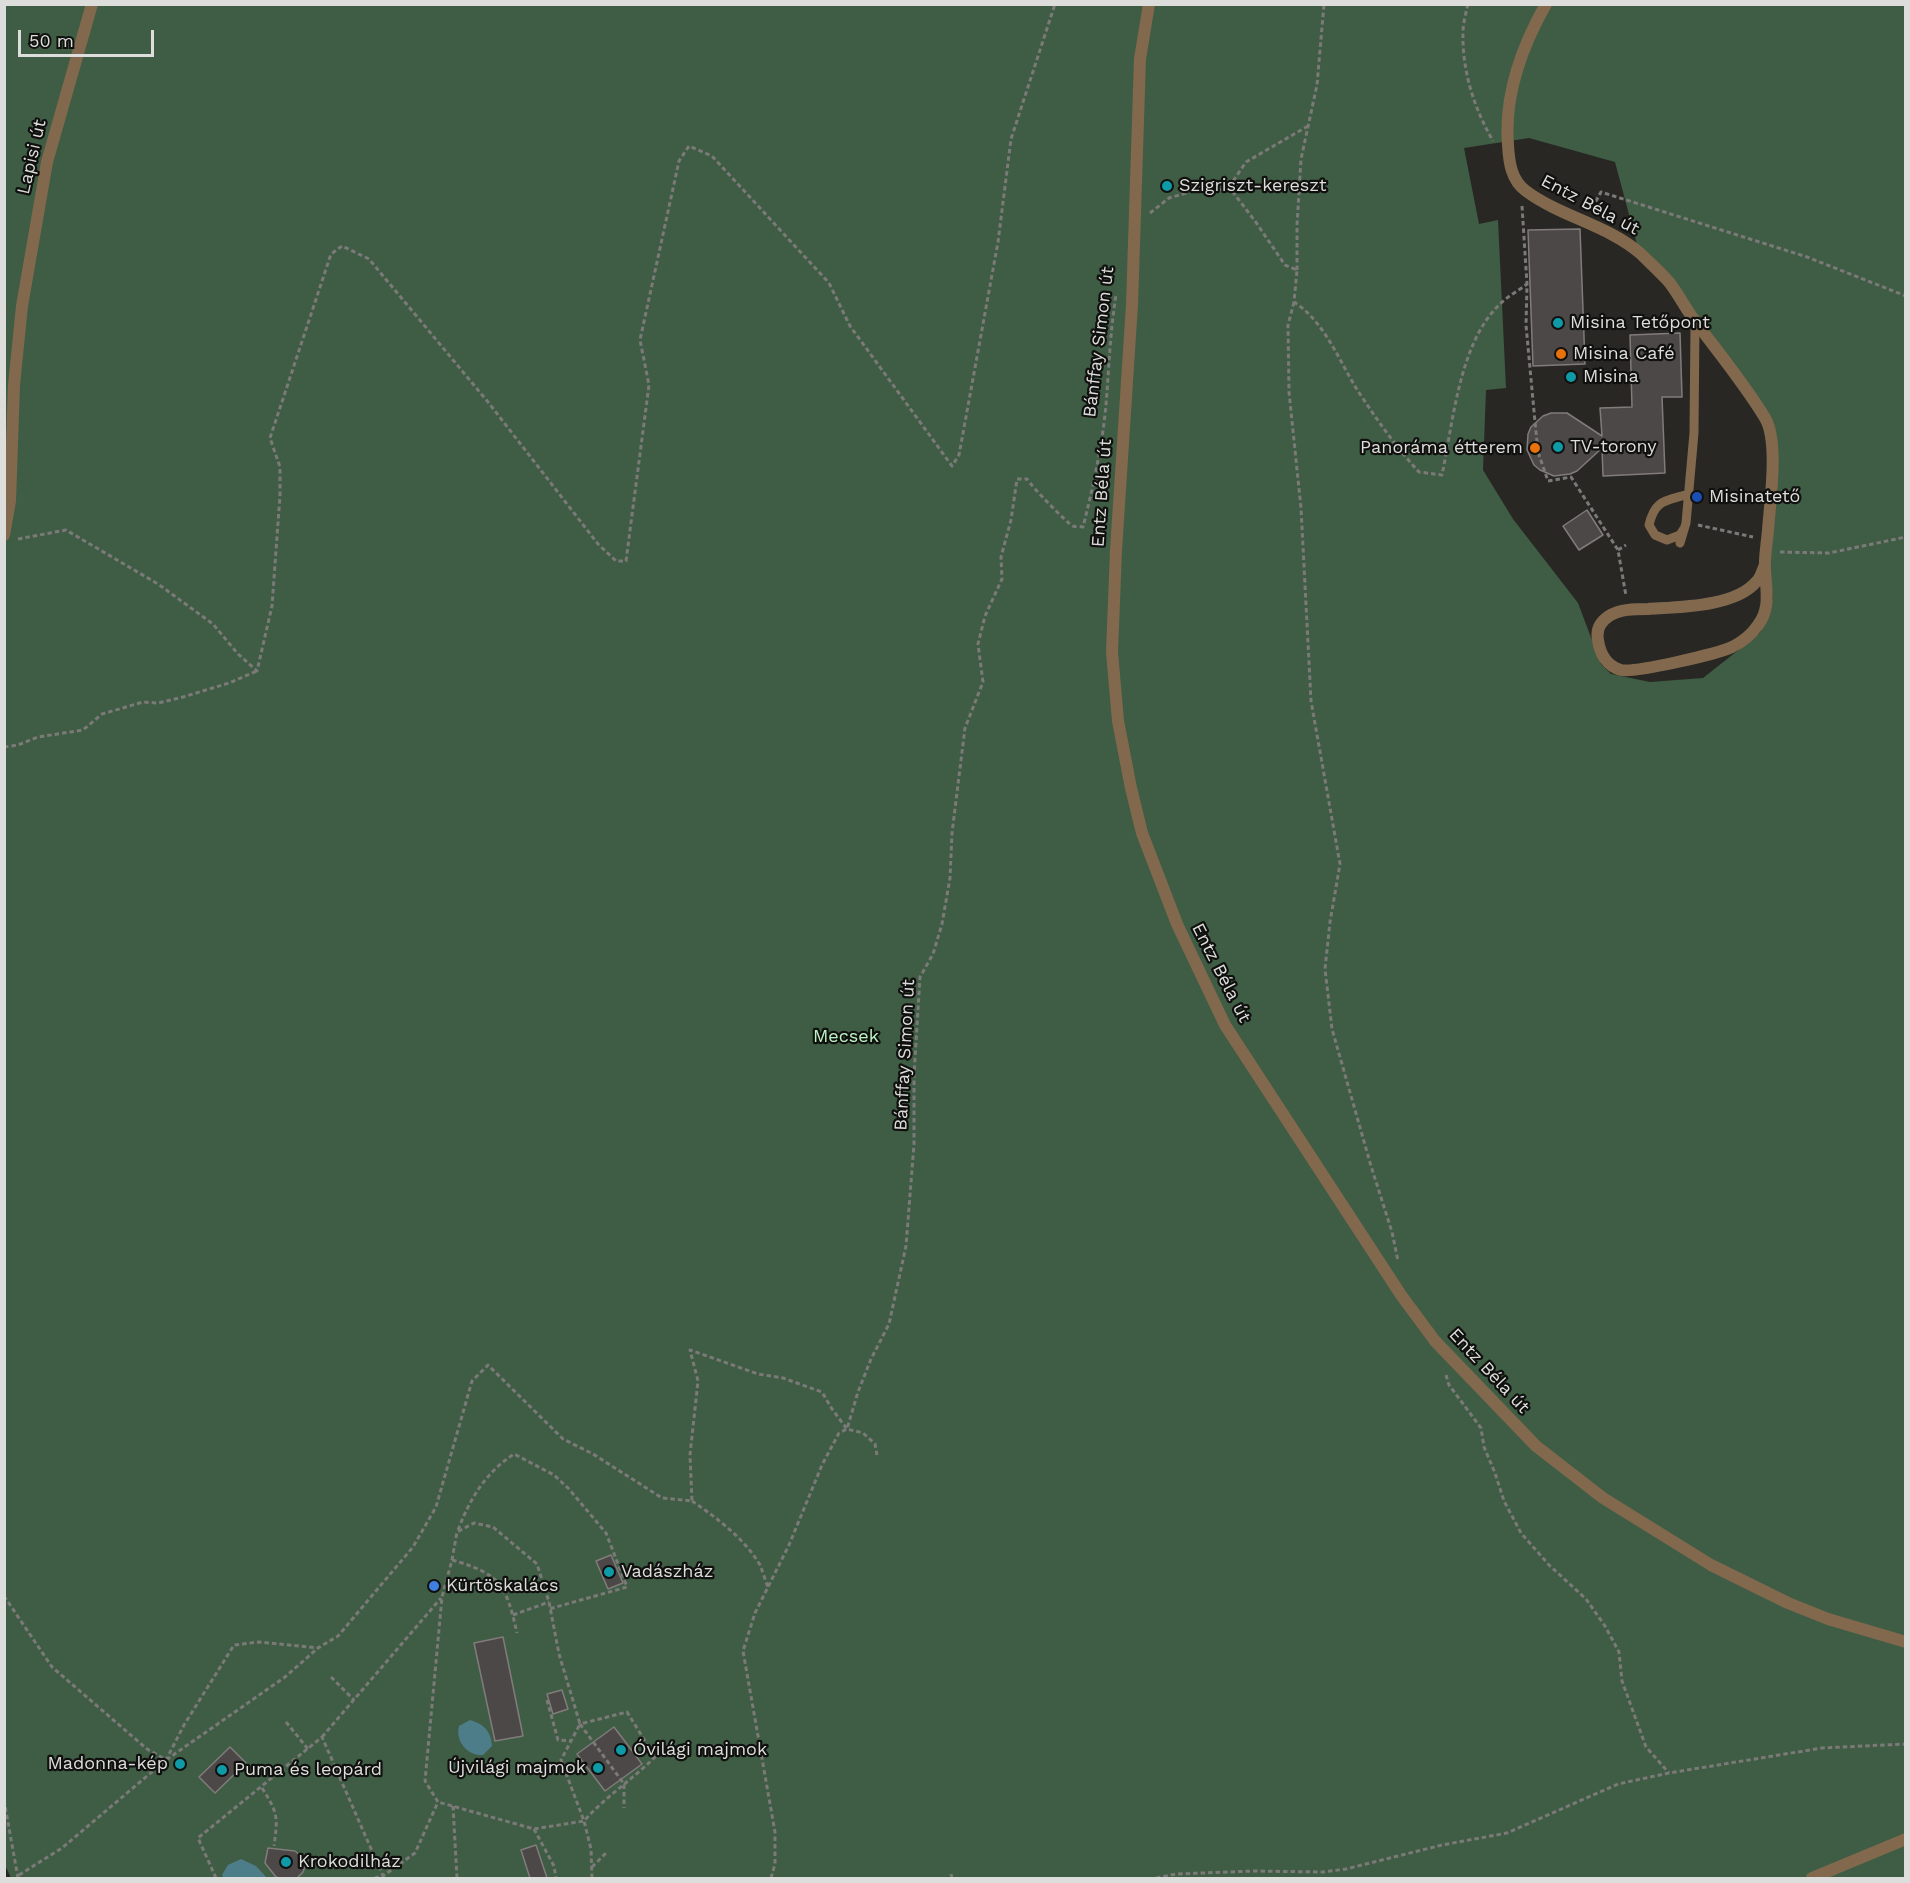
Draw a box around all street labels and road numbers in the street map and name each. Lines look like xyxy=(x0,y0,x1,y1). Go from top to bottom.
street label: Lapisi út xyxy=(13,118,51,196)
street label: Entz Béla út xyxy=(1537,170,1643,240)
street label: Bánffay Simon út xyxy=(1079,265,1119,419)
street label: Entz Béla út xyxy=(1087,438,1117,548)
street label: Entz Béla út xyxy=(1187,920,1255,1026)
street label: Bánffay Simon út xyxy=(890,979,920,1131)
street label: Entz Béla út xyxy=(1444,1324,1534,1418)

